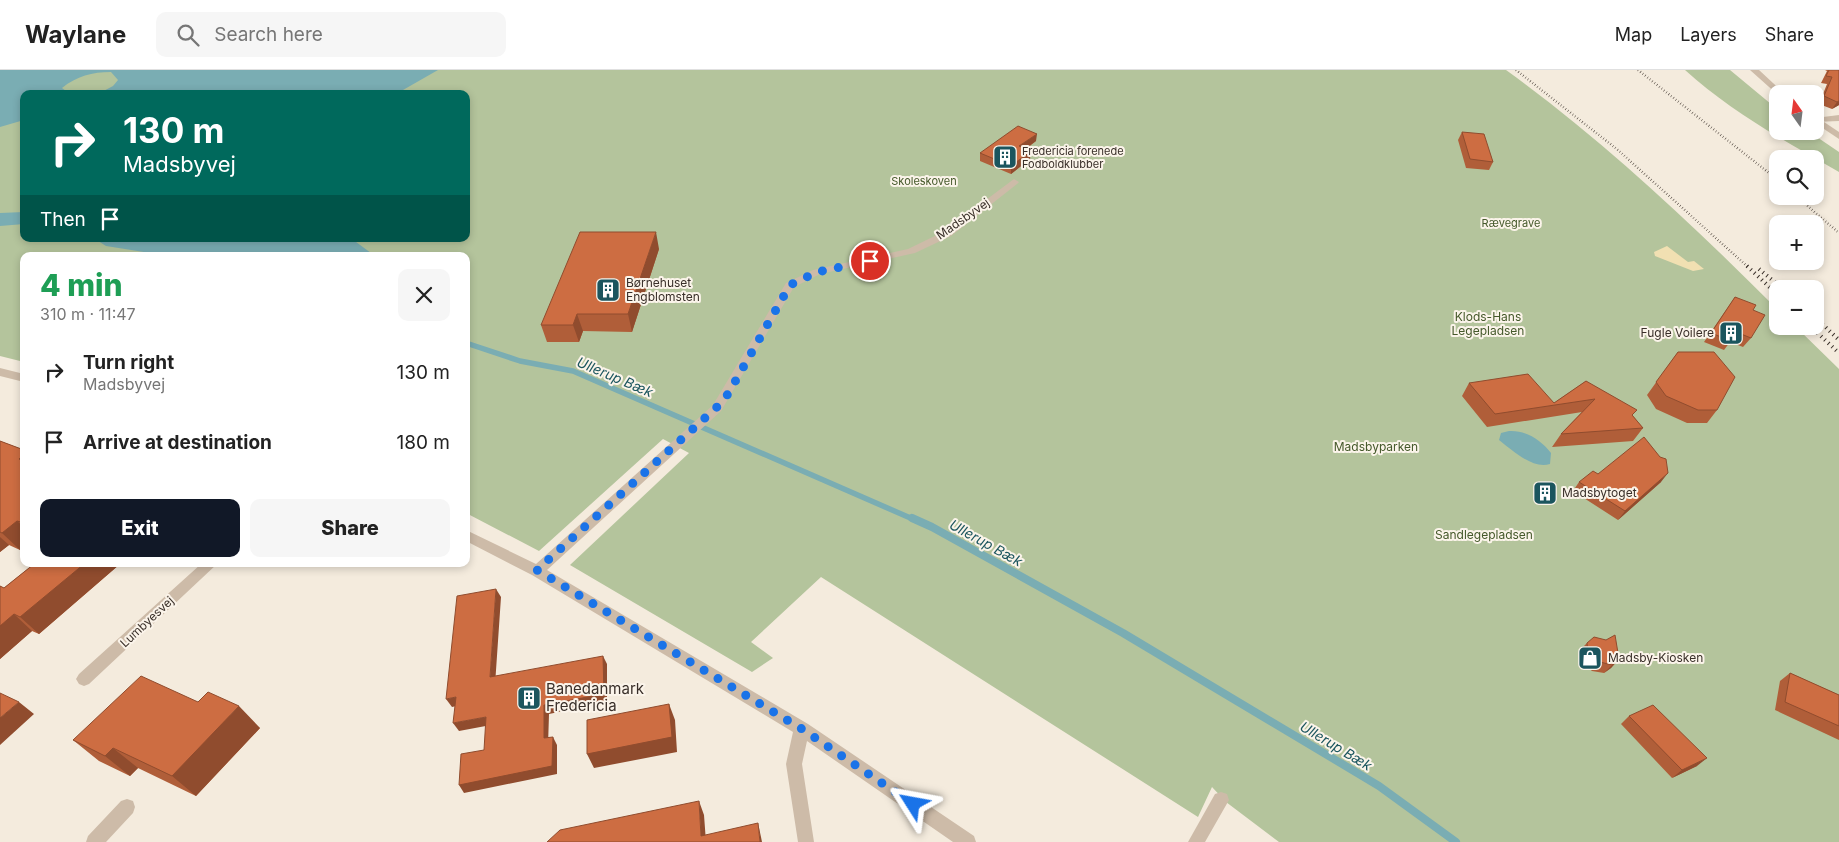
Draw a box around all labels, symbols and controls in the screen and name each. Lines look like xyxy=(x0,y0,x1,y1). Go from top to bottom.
search box xyxy=(156,12,506,57)
text: Waylane xyxy=(25,20,126,49)
icon: search xyxy=(174,21,202,49)
text: Search here xyxy=(214,23,323,46)
text: Map xyxy=(1615,24,1652,45)
text: Layers xyxy=(1680,24,1737,45)
text: Share xyxy=(1765,24,1814,45)
north arrow xyxy=(1769,85,1824,140)
map controls xyxy=(1769,85,1824,335)
text: 130 m xyxy=(123,109,225,151)
icon: right xyxy=(40,110,105,175)
building icon: Fredericia forenede Fodboldklubber xyxy=(992,144,1018,170)
place label: Fredericia forenede Fodboldklubber xyxy=(1022,144,1124,171)
button: search xyxy=(1769,150,1824,205)
text: Madsbyvej xyxy=(123,151,236,177)
park label: Skoleskoven xyxy=(891,174,957,188)
street label: Madsbyvej xyxy=(933,195,992,242)
icon: arrive xyxy=(96,205,124,233)
text: Then xyxy=(40,208,86,231)
button: + xyxy=(1769,215,1824,270)
park label: Rævegrave xyxy=(1482,216,1540,230)
pin xyxy=(849,240,891,282)
icon: arrive xyxy=(856,247,884,275)
text: 4 min xyxy=(40,267,123,303)
button: close xyxy=(398,269,450,321)
place label: Børnehuset Engblomsten xyxy=(626,275,700,304)
building icon: Børnehuset Engblomsten xyxy=(595,277,621,303)
button: − xyxy=(1769,280,1824,335)
text: 310 m · 11:47 xyxy=(40,304,136,324)
park label: Klods-Hans Legepladsen xyxy=(1452,309,1524,338)
building icon: Fugle Voilere xyxy=(1718,320,1744,346)
place label: Fugle Voilere xyxy=(1641,325,1714,340)
text: Turn right xyxy=(83,351,174,374)
water label: Ullerup Bæk xyxy=(575,353,656,400)
icon: right xyxy=(40,358,68,386)
text: 130 m xyxy=(397,361,450,384)
text: Madsbyvej xyxy=(83,374,165,394)
icon: arrive xyxy=(40,428,68,456)
text: Arrive at destination xyxy=(83,431,272,454)
text: 180 m xyxy=(397,431,450,454)
park label: Madsbyparken xyxy=(1334,439,1418,454)
building icon: Madsbytoget xyxy=(1532,480,1558,506)
place label: Madsbytoget xyxy=(1562,485,1637,500)
button: Exit xyxy=(40,499,240,557)
button: Share xyxy=(250,499,450,557)
water label: Ullerup Bæk xyxy=(947,516,1026,570)
park label: Sandlegepladsen xyxy=(1435,527,1533,542)
street label: Lumbyesvej xyxy=(117,593,177,650)
shop icon: Madsby-Kiosken xyxy=(1577,645,1603,671)
place label: Madsby-Kiosken xyxy=(1608,650,1703,665)
place label: Banedanmark Fredericia xyxy=(546,679,645,715)
building icon: Banedanmark Fredericia xyxy=(516,685,542,711)
water label: Ullerup Bæk xyxy=(1297,717,1376,774)
position arrow xyxy=(886,777,938,829)

